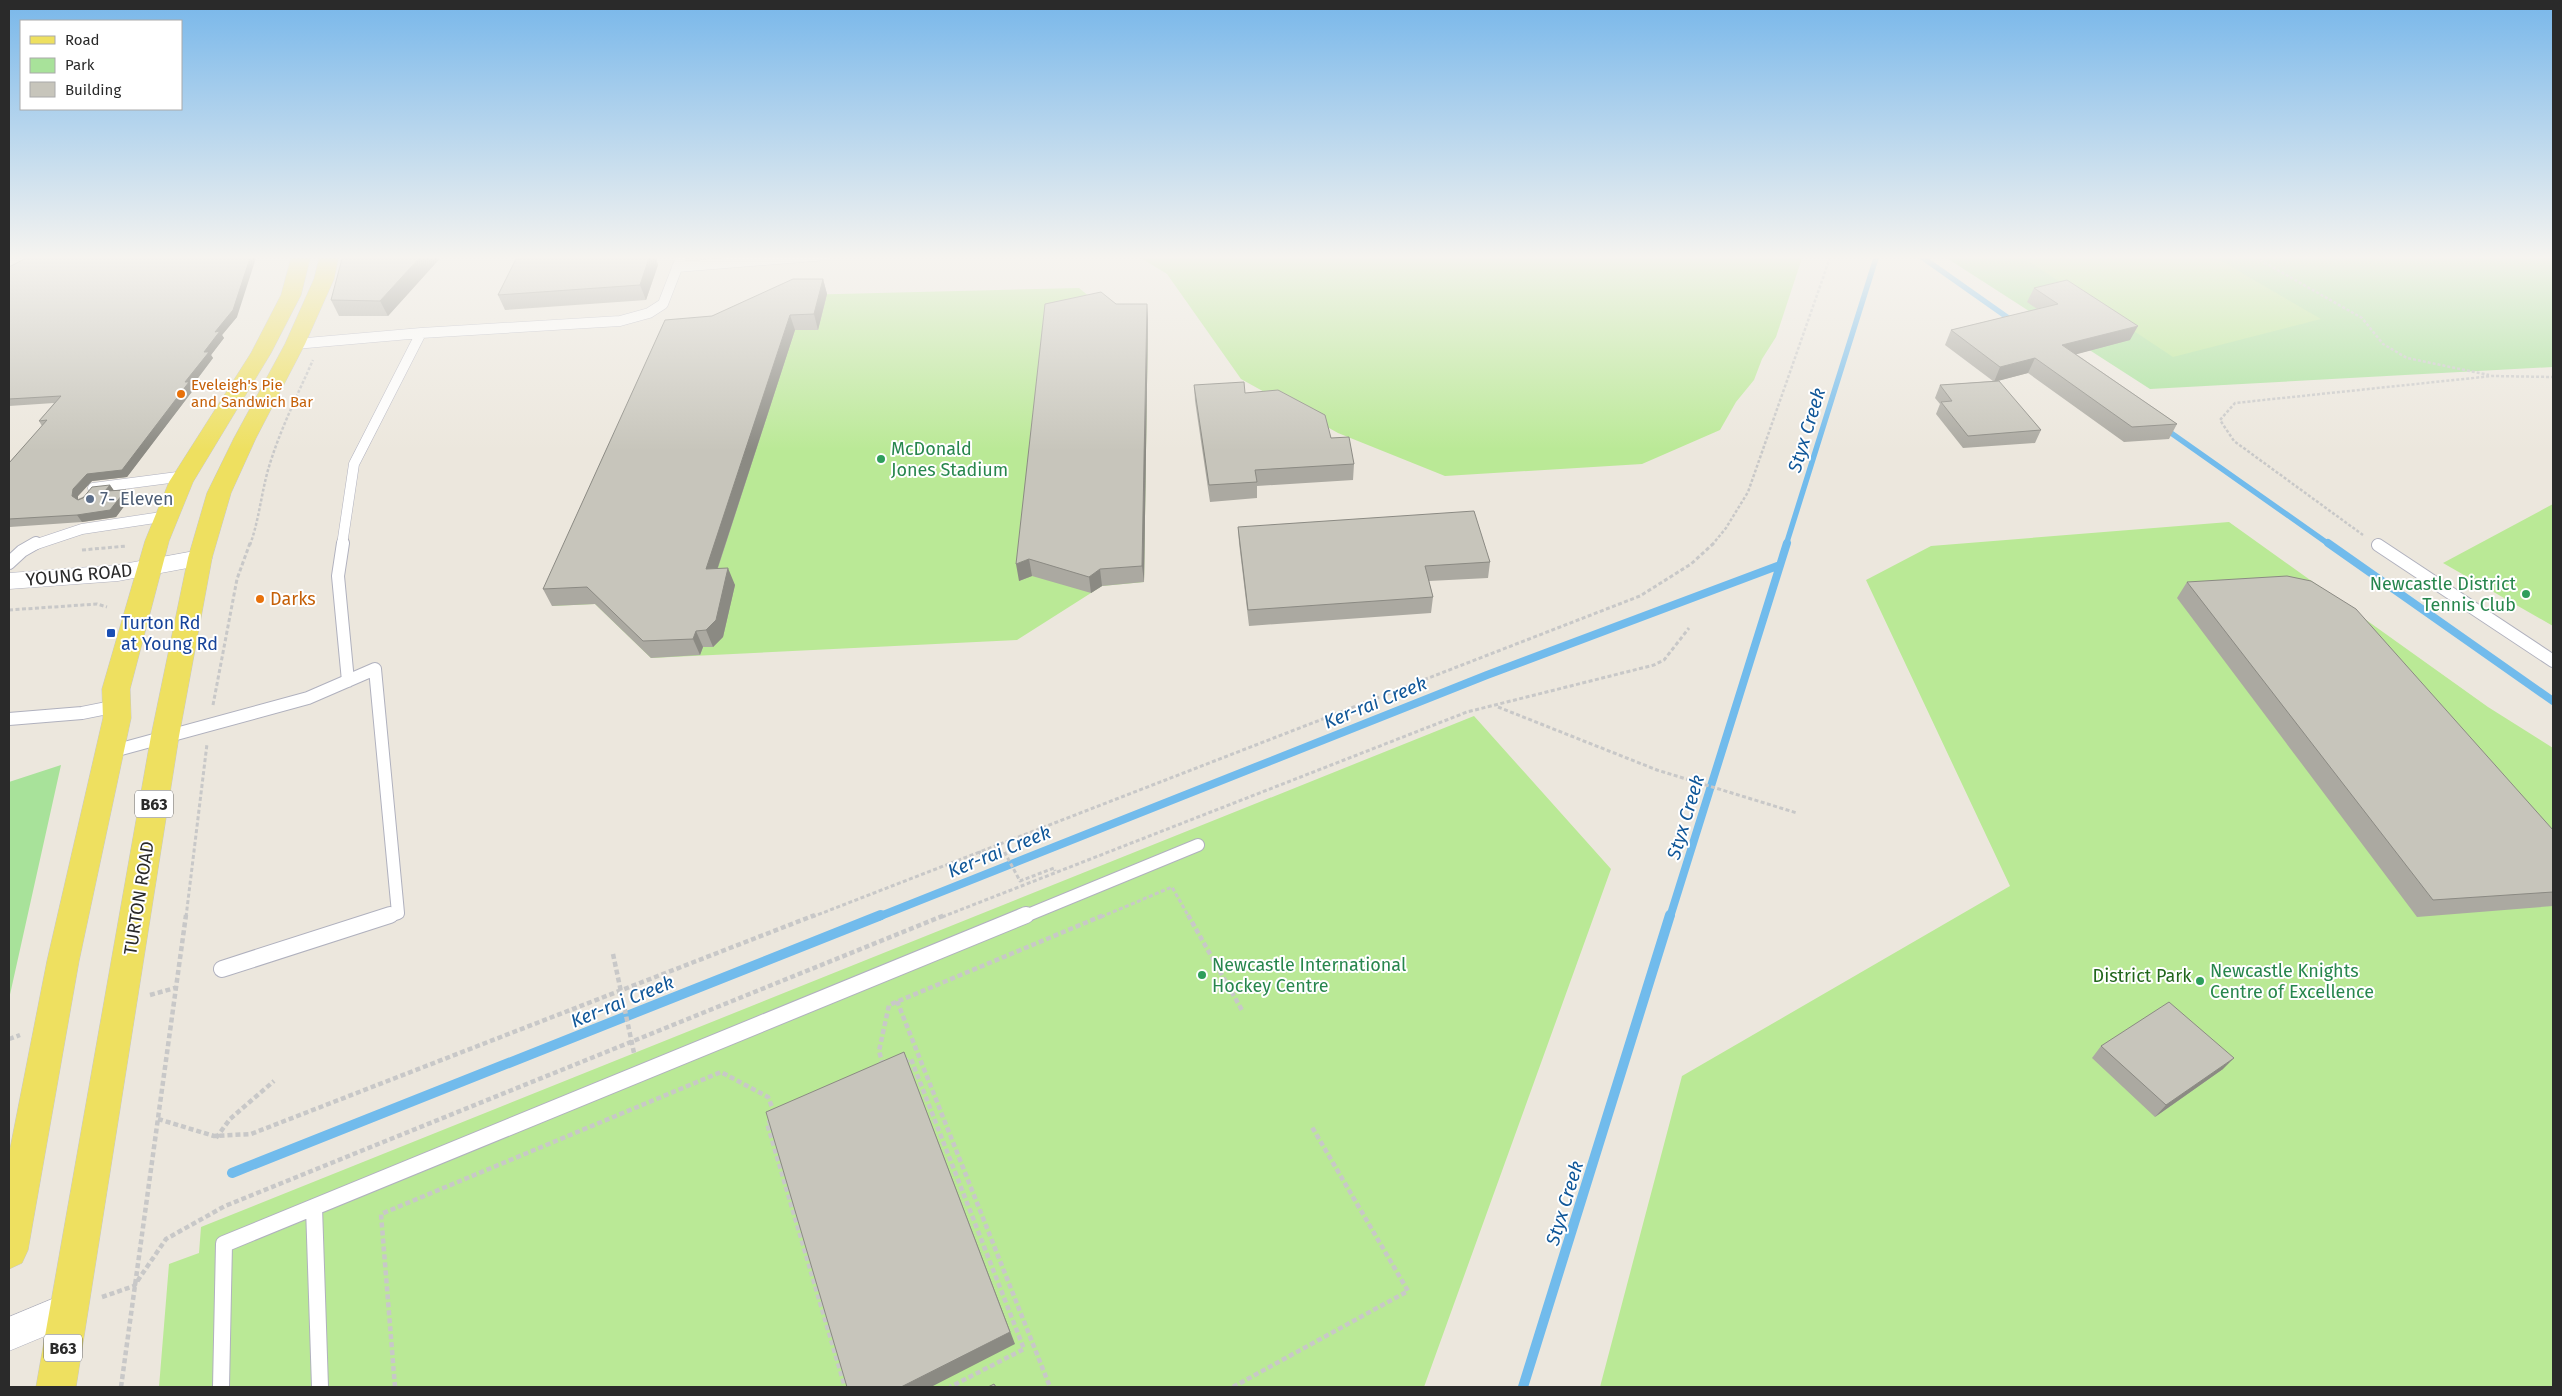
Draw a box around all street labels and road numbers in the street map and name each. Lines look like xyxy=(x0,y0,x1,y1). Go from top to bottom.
street label: YOUNG ROAD xyxy=(25,559,133,591)
road number: B63 xyxy=(135,791,173,818)
street label: TURTON ROAD xyxy=(119,840,159,956)
road number: B63 xyxy=(44,1335,82,1362)

